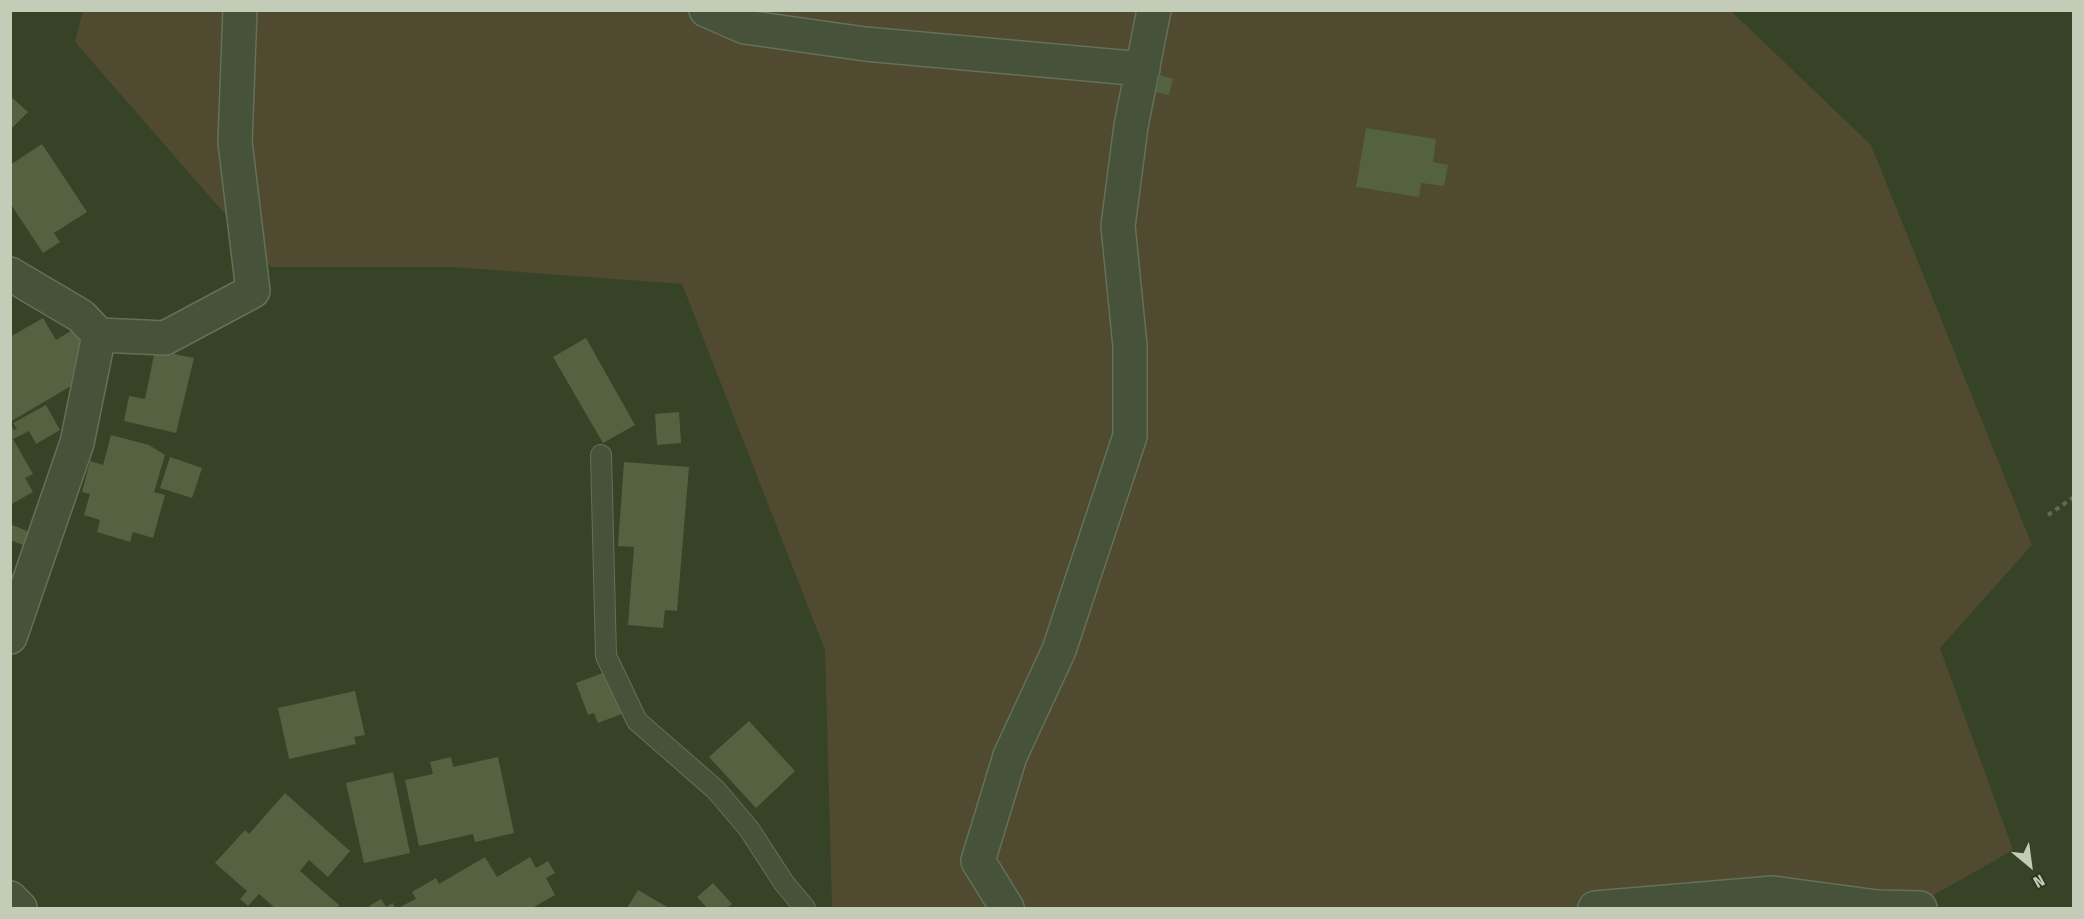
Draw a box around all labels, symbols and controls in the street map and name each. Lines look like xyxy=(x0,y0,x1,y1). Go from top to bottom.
north arrow xyxy=(2000,835,2060,895)
text: N xyxy=(2030,871,2048,892)

